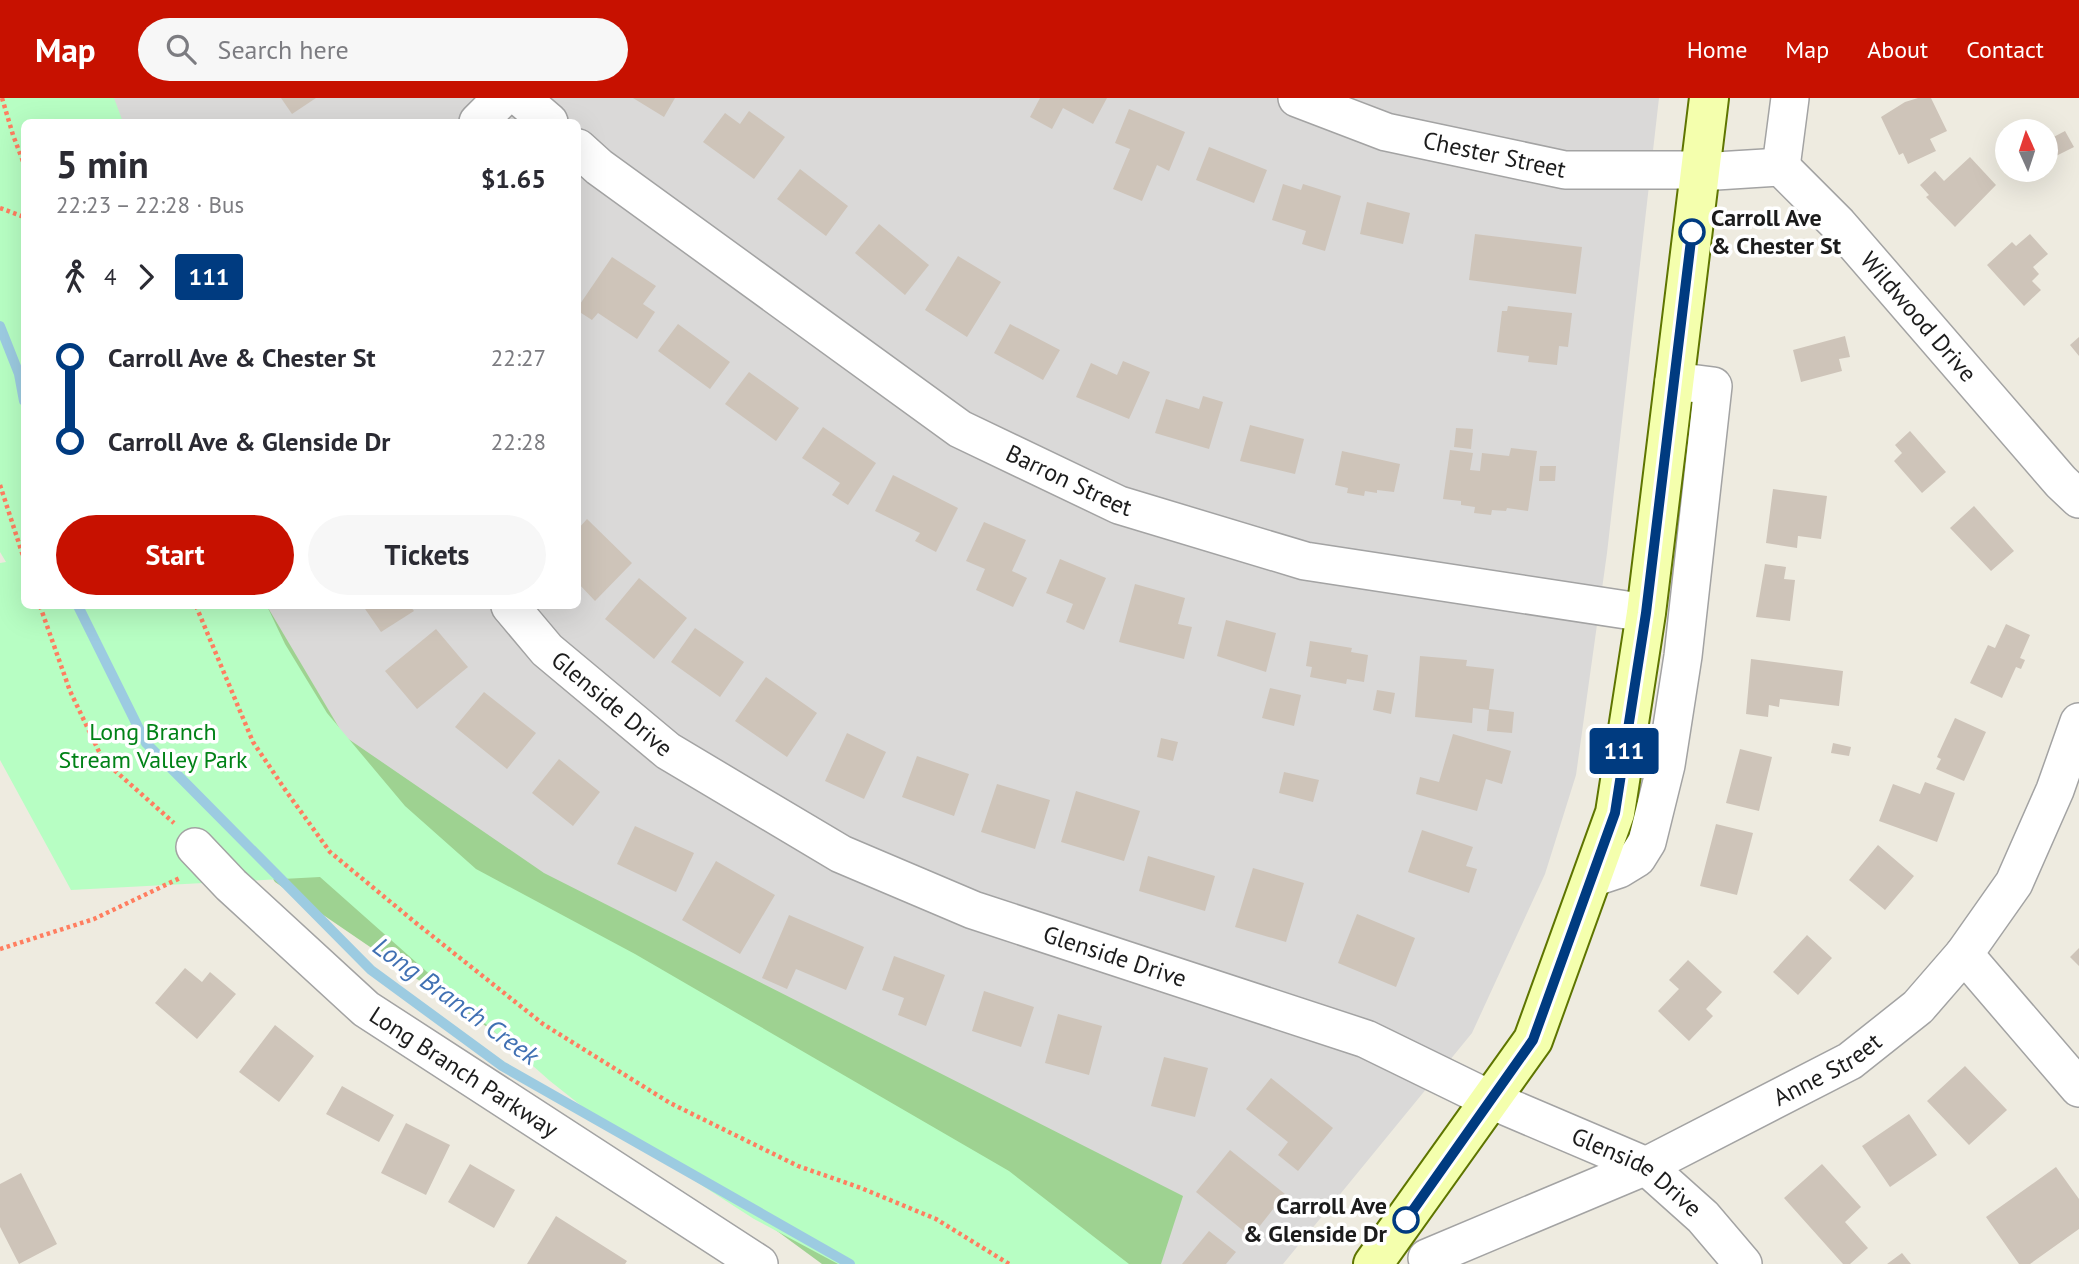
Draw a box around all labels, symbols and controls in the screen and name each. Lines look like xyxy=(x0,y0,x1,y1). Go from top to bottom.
search box xyxy=(138,18,628,81)
text: Map xyxy=(35,28,96,71)
icon: search xyxy=(162,30,200,68)
text: Search here xyxy=(218,33,349,66)
text: Home xyxy=(1687,34,1747,65)
text: Map xyxy=(1785,34,1829,65)
text: About xyxy=(1867,34,1928,65)
text: Contact xyxy=(1966,34,2044,65)
north arrow xyxy=(1995,119,2058,182)
map controls xyxy=(1995,119,2058,182)
street label: Chester Street xyxy=(1420,124,1569,185)
text: 5 min xyxy=(56,139,149,188)
text: $1.65 xyxy=(481,162,546,195)
text: 22:23 – 22:28 · Bus xyxy=(56,190,244,219)
place label: Carroll Ave & Chester St xyxy=(1711,202,1842,261)
marker: Carroll Ave & Chester St xyxy=(1679,219,1705,245)
street label: Wildwood Drive xyxy=(1854,245,1984,388)
icon: walk xyxy=(56,258,94,296)
icon: forward xyxy=(127,258,165,296)
text: 111 xyxy=(189,261,229,292)
text: 4 xyxy=(104,262,117,291)
text: Carroll Ave & Chester St xyxy=(108,341,376,374)
text: 22:27 xyxy=(491,343,546,372)
text: Carroll Ave & Glenside Dr xyxy=(108,425,390,458)
text: 22:28 xyxy=(491,427,546,456)
street label: Barron Street xyxy=(1001,437,1136,523)
button: Start xyxy=(56,515,294,595)
button: Tickets xyxy=(308,515,546,595)
street label: Glenside Drive xyxy=(545,644,679,763)
park label: Long Branch Stream Valley Park xyxy=(58,716,248,775)
line badge: 111 xyxy=(1584,728,1664,774)
text: 111 xyxy=(1604,735,1644,766)
street label: Glenside Drive xyxy=(1039,918,1190,994)
water label: Long Branch Creek xyxy=(367,929,547,1073)
street label: Long Branch Parkway xyxy=(364,999,564,1144)
street label: Anne Street xyxy=(1768,1026,1888,1113)
street label: Glenside Drive xyxy=(1567,1120,1708,1224)
place label: Carroll Ave & Glenside Dr xyxy=(1243,1190,1388,1249)
marker: Carroll Ave & Glenside Dr xyxy=(1393,1207,1419,1233)

